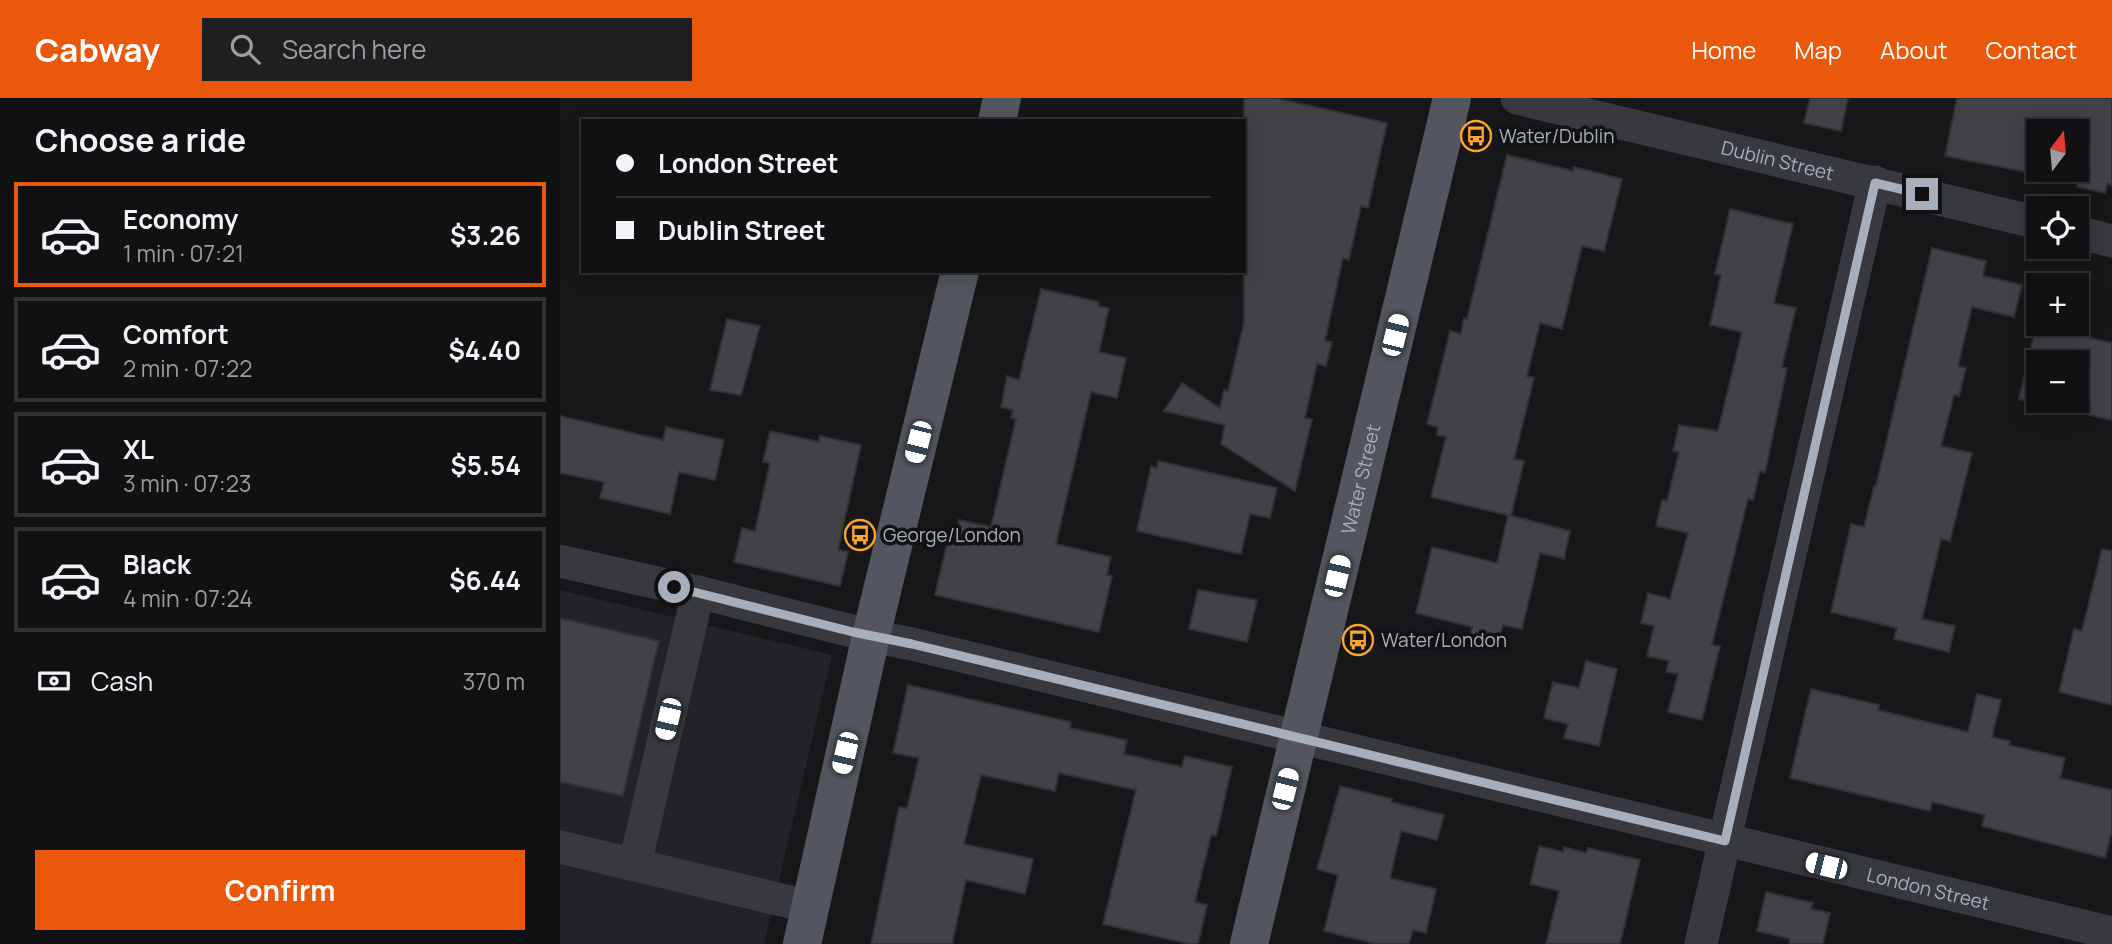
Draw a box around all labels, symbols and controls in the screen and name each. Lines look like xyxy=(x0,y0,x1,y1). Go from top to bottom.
search box xyxy=(202,18,692,81)
text: Cabway xyxy=(35,27,160,72)
icon: search xyxy=(226,30,264,68)
text: Search here xyxy=(282,31,427,67)
text: Home xyxy=(1691,33,1756,66)
text: Map xyxy=(1794,33,1842,66)
text: About xyxy=(1880,33,1948,66)
text: Contact xyxy=(1986,33,2077,66)
text: Choose a ride xyxy=(35,118,246,162)
bus stop icon: Water/Dublin xyxy=(1459,119,1493,153)
north arrow xyxy=(2026,119,2090,182)
map controls xyxy=(2026,119,2089,413)
place label: Water/Dublin xyxy=(1499,123,1614,149)
street label: Dublin Street xyxy=(1719,134,1837,186)
text: London Street xyxy=(658,145,839,181)
route end xyxy=(1906,178,1938,210)
button: locate xyxy=(2026,196,2089,259)
text: Economy xyxy=(123,201,238,237)
icon: car xyxy=(39,203,102,266)
text: Dublin Street xyxy=(658,212,826,248)
text: $3.26 xyxy=(450,217,521,253)
text: 1 min · 07:21 xyxy=(123,237,244,269)
button: + xyxy=(2026,273,2089,336)
car xyxy=(1380,312,1411,358)
text: Comfort xyxy=(123,316,229,352)
icon: car xyxy=(39,318,102,381)
text: $4.40 xyxy=(449,332,521,368)
button: − xyxy=(2026,350,2089,413)
text: 2 min · 07:22 xyxy=(123,352,252,384)
car xyxy=(903,419,934,465)
street label: Water Street xyxy=(1335,422,1386,537)
text: XL xyxy=(123,431,154,467)
icon: car xyxy=(39,433,102,496)
text: $5.54 xyxy=(450,447,521,483)
text: 3 min · 07:23 xyxy=(123,467,252,499)
bus stop icon: George/London xyxy=(843,518,877,552)
place label: George/London xyxy=(883,522,1021,548)
text: Black xyxy=(123,546,191,582)
icon: car xyxy=(39,548,102,611)
car xyxy=(1323,553,1352,599)
text: $6.44 xyxy=(449,562,521,598)
route start xyxy=(658,571,690,603)
text: 4 min · 07:24 xyxy=(123,582,253,614)
bus stop icon: Water/London xyxy=(1341,623,1375,657)
place label: Water/London xyxy=(1381,627,1507,653)
icon: cash xyxy=(35,662,73,700)
text: Cash xyxy=(91,663,153,699)
text: 370 m xyxy=(463,665,525,697)
car xyxy=(654,696,683,742)
car xyxy=(831,730,860,776)
car xyxy=(1270,766,1301,812)
button: Confirm xyxy=(35,850,525,930)
car xyxy=(1804,851,1849,881)
street label: London Street xyxy=(1864,861,1992,916)

